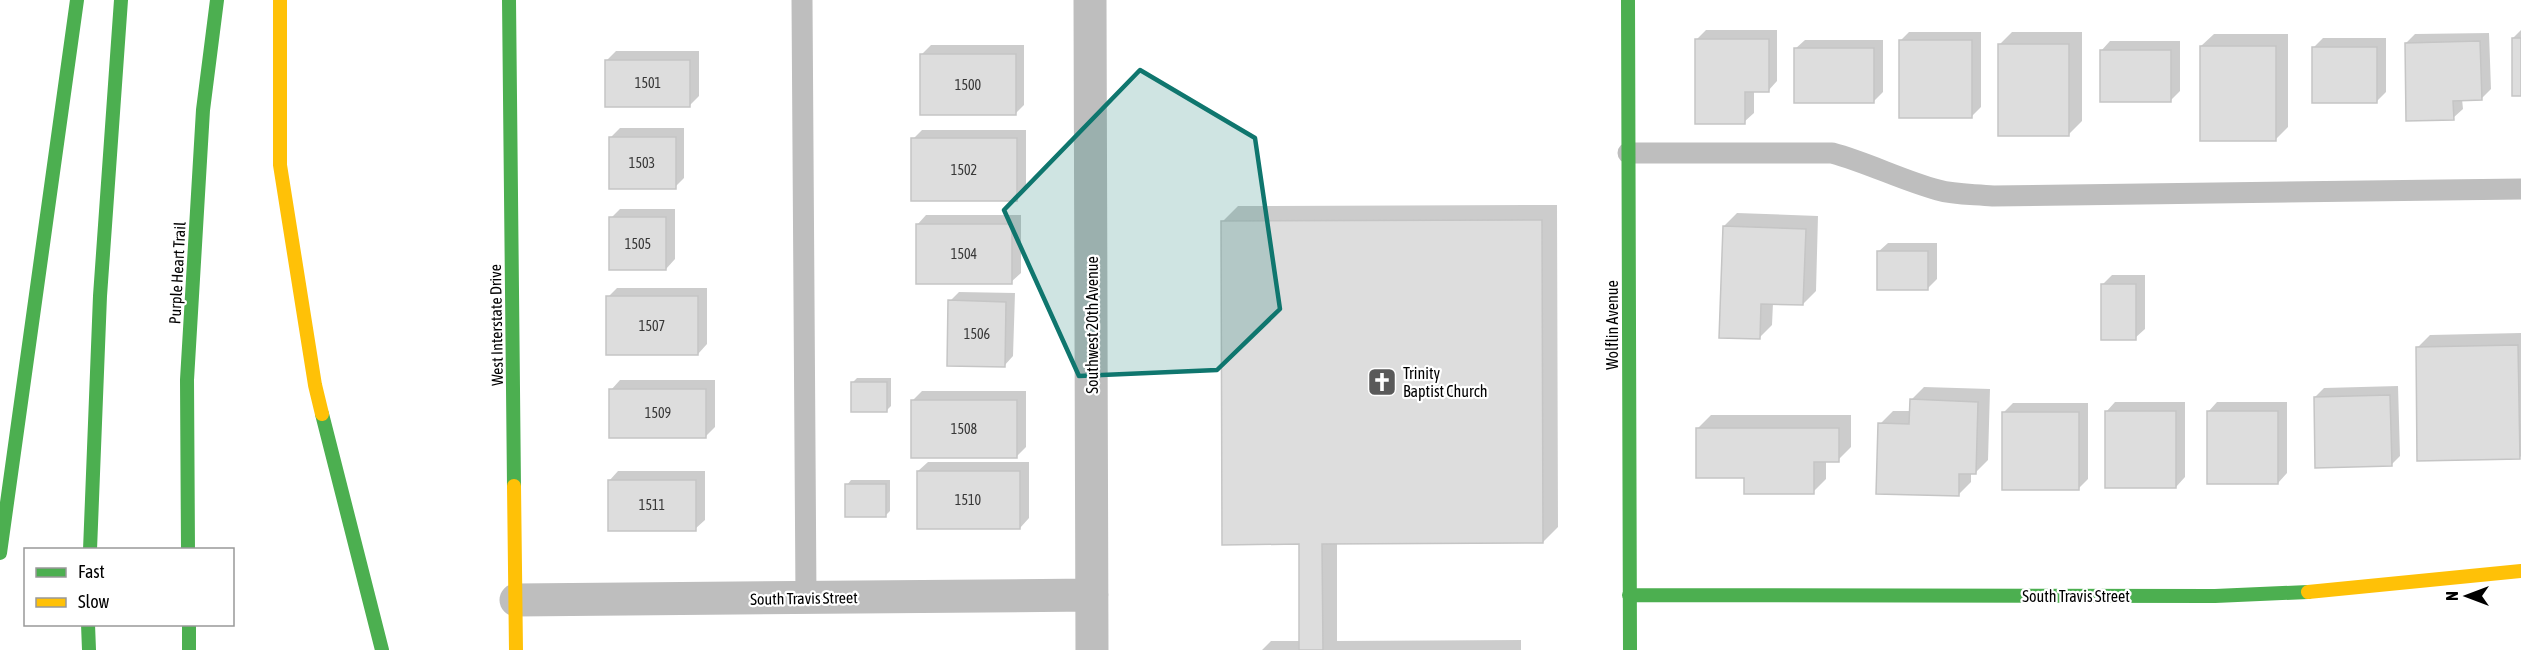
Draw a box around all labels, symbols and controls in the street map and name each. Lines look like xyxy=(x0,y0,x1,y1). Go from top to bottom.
house number: 1501 xyxy=(635,75,661,91)
house number: 1500 xyxy=(955,77,982,93)
house number: 1503 xyxy=(629,155,655,171)
house number: 1502 xyxy=(951,162,977,178)
street label: Purple Heart Trail xyxy=(165,221,190,325)
house number: 1505 xyxy=(625,236,651,252)
house number: 1504 xyxy=(951,246,978,262)
street label: Southwest 20th Avenue xyxy=(1083,256,1101,394)
street label: West Interstate Drive xyxy=(486,264,506,386)
street label: Wolflin Avenue xyxy=(1603,280,1621,370)
house number: 1507 xyxy=(639,318,665,334)
house number: 1506 xyxy=(964,326,991,342)
place label: Trinity Baptist Church xyxy=(1403,364,1487,401)
church icon: Trinity Baptist Church xyxy=(1366,366,1398,398)
house number: 1509 xyxy=(645,405,671,421)
house number: 1508 xyxy=(951,421,978,437)
house number: 1510 xyxy=(955,492,982,508)
house number: 1511 xyxy=(639,497,665,513)
legend xyxy=(24,548,234,626)
text: Fast xyxy=(78,561,105,582)
north arrow xyxy=(2437,566,2497,626)
street label: South Travis Street xyxy=(2022,587,2130,605)
street label: South Travis Street xyxy=(750,588,858,608)
text: Slow xyxy=(78,591,109,612)
text: N xyxy=(2443,591,2461,601)

